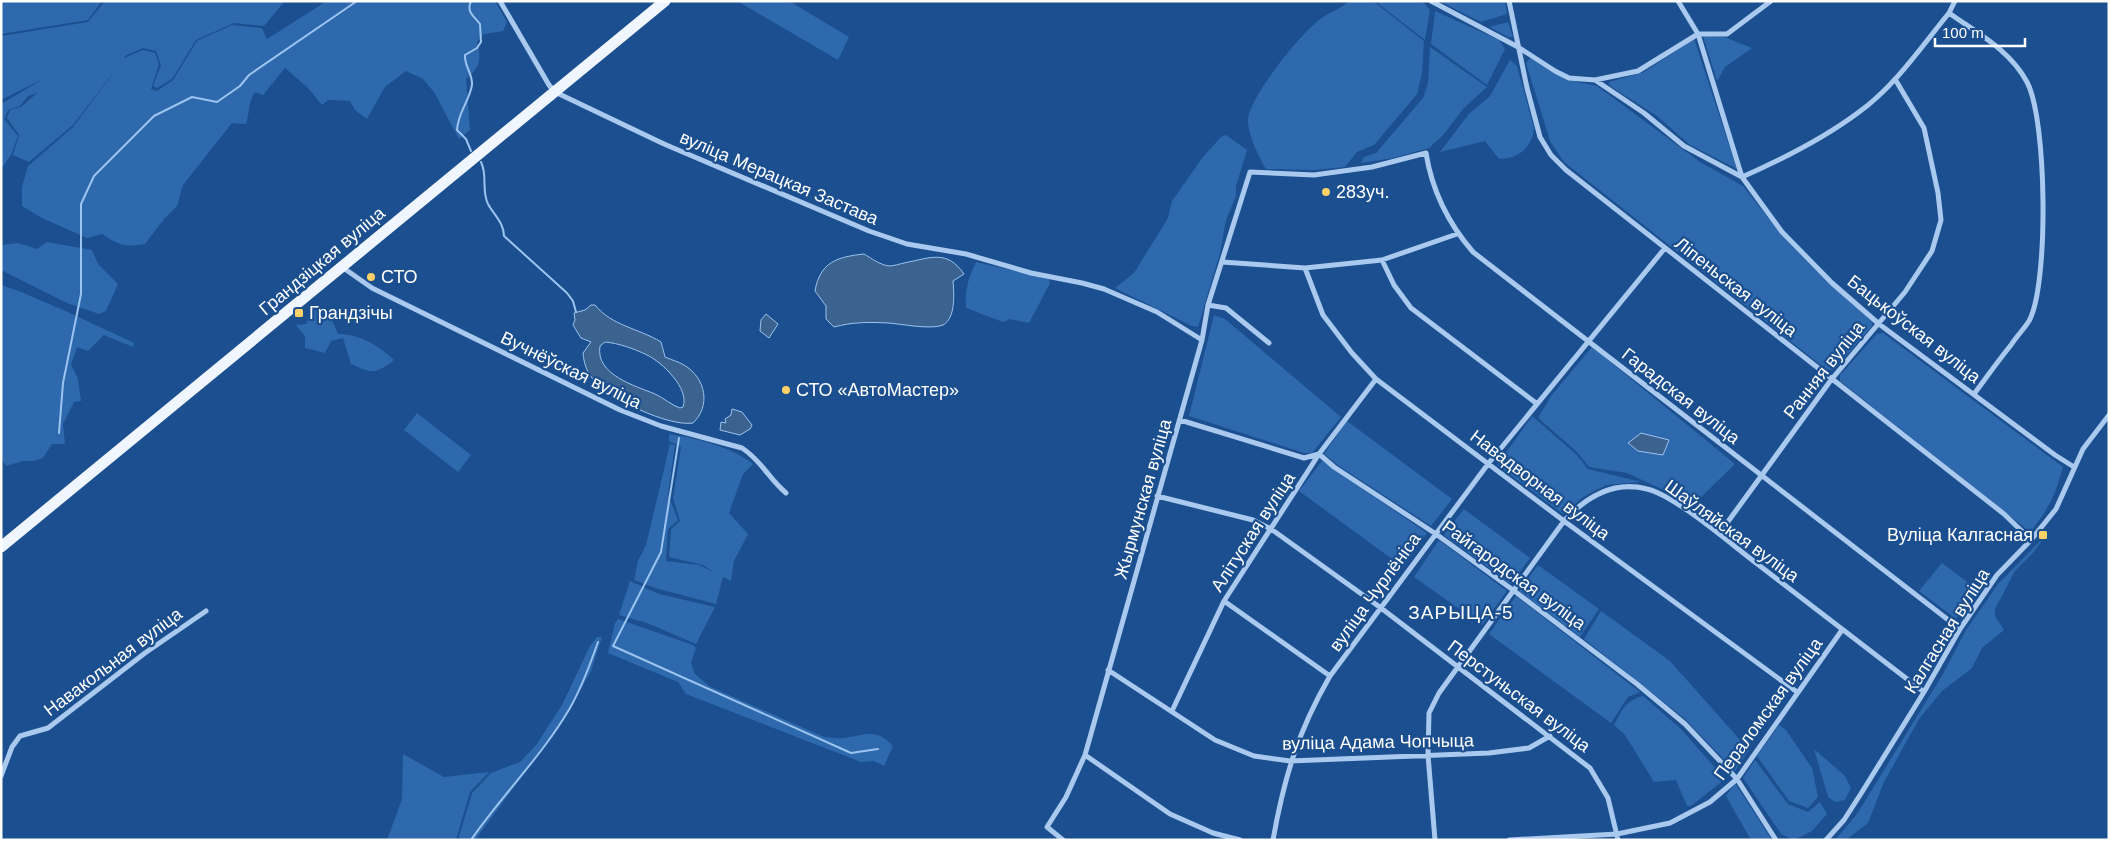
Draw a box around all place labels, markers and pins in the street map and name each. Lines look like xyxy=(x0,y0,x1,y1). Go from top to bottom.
place label: 283уч. xyxy=(1336,182,1389,202)
marker: 283уч. xyxy=(1320,186,1332,198)
place label: СТО xyxy=(381,267,418,287)
marker: СТО xyxy=(365,271,377,283)
place label: Грандзічы xyxy=(309,303,393,323)
marker: Грандзічы xyxy=(293,307,305,319)
place label: СТО «АвтоМастер» xyxy=(796,380,959,400)
marker: СТО «АвтоМастер» xyxy=(780,384,792,396)
place label: Вуліца Калгасная xyxy=(1887,525,2033,545)
marker: Вуліца Калгасная xyxy=(2037,529,2049,541)

